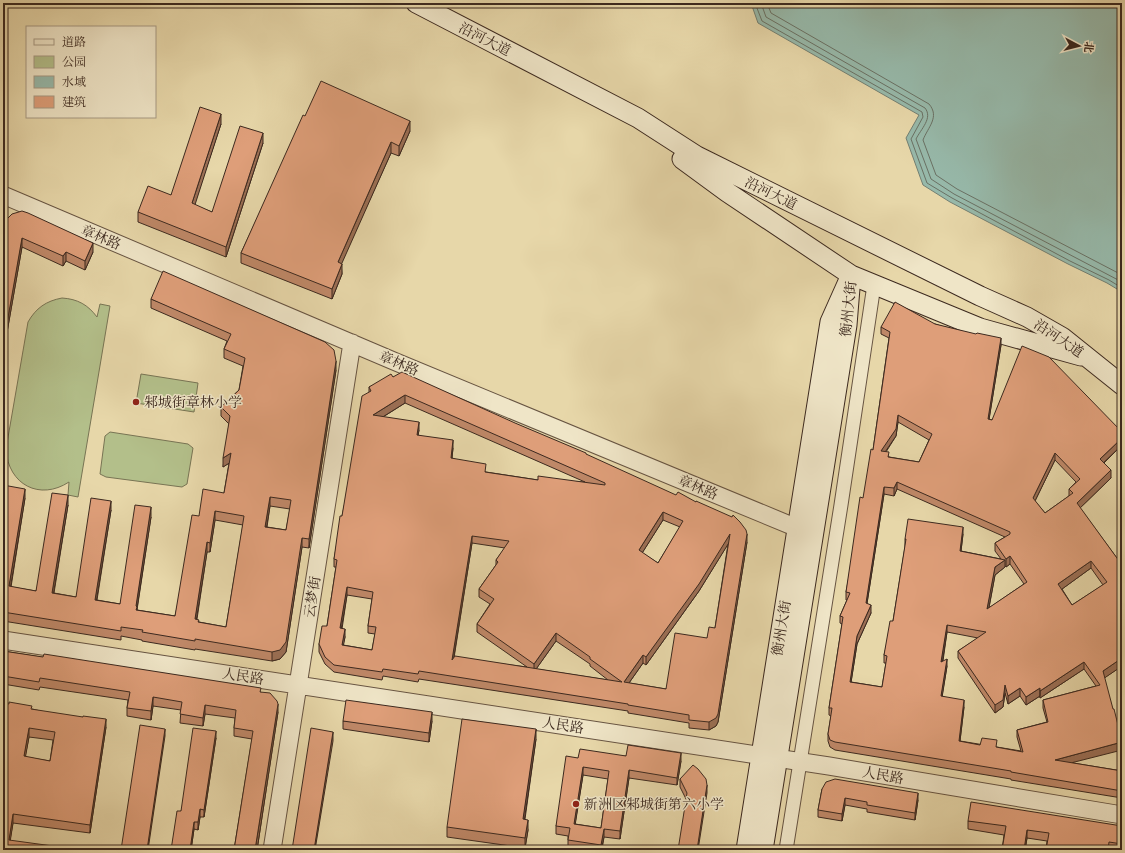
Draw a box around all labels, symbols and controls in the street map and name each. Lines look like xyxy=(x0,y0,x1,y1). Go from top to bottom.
street label: 沿河大道 xyxy=(455,19,514,62)
legend xyxy=(26,26,156,118)
north arrow xyxy=(1059,26,1099,66)
text: 道路 xyxy=(62,34,86,52)
text: 北 xyxy=(1079,41,1097,54)
text: 公园 xyxy=(62,54,86,72)
text: 水域 xyxy=(62,74,86,92)
text: 建筑 xyxy=(62,94,86,112)
street label: 沿河大道 xyxy=(741,174,800,216)
street label: 章林路 xyxy=(77,221,123,256)
street label: 衡州大街 xyxy=(837,280,863,338)
street label: 沿河大道 xyxy=(1029,316,1087,364)
street label: 章林路 xyxy=(375,347,421,382)
place label: 邾城街章林小学 xyxy=(144,394,242,414)
marker: 邾城街章林小学 xyxy=(131,397,141,407)
street label: 章林路 xyxy=(674,471,720,506)
street label: 云梦街 xyxy=(301,575,327,620)
street label: 衡州大街 xyxy=(769,599,797,658)
street label: 人民路 xyxy=(220,665,265,691)
street label: 人民路 xyxy=(540,714,585,740)
street label: 人民路 xyxy=(860,763,905,790)
place label: 新洲区邾城街第六小学 xyxy=(584,796,724,816)
marker: 新洲区邾城街第六小学 xyxy=(571,799,581,809)

